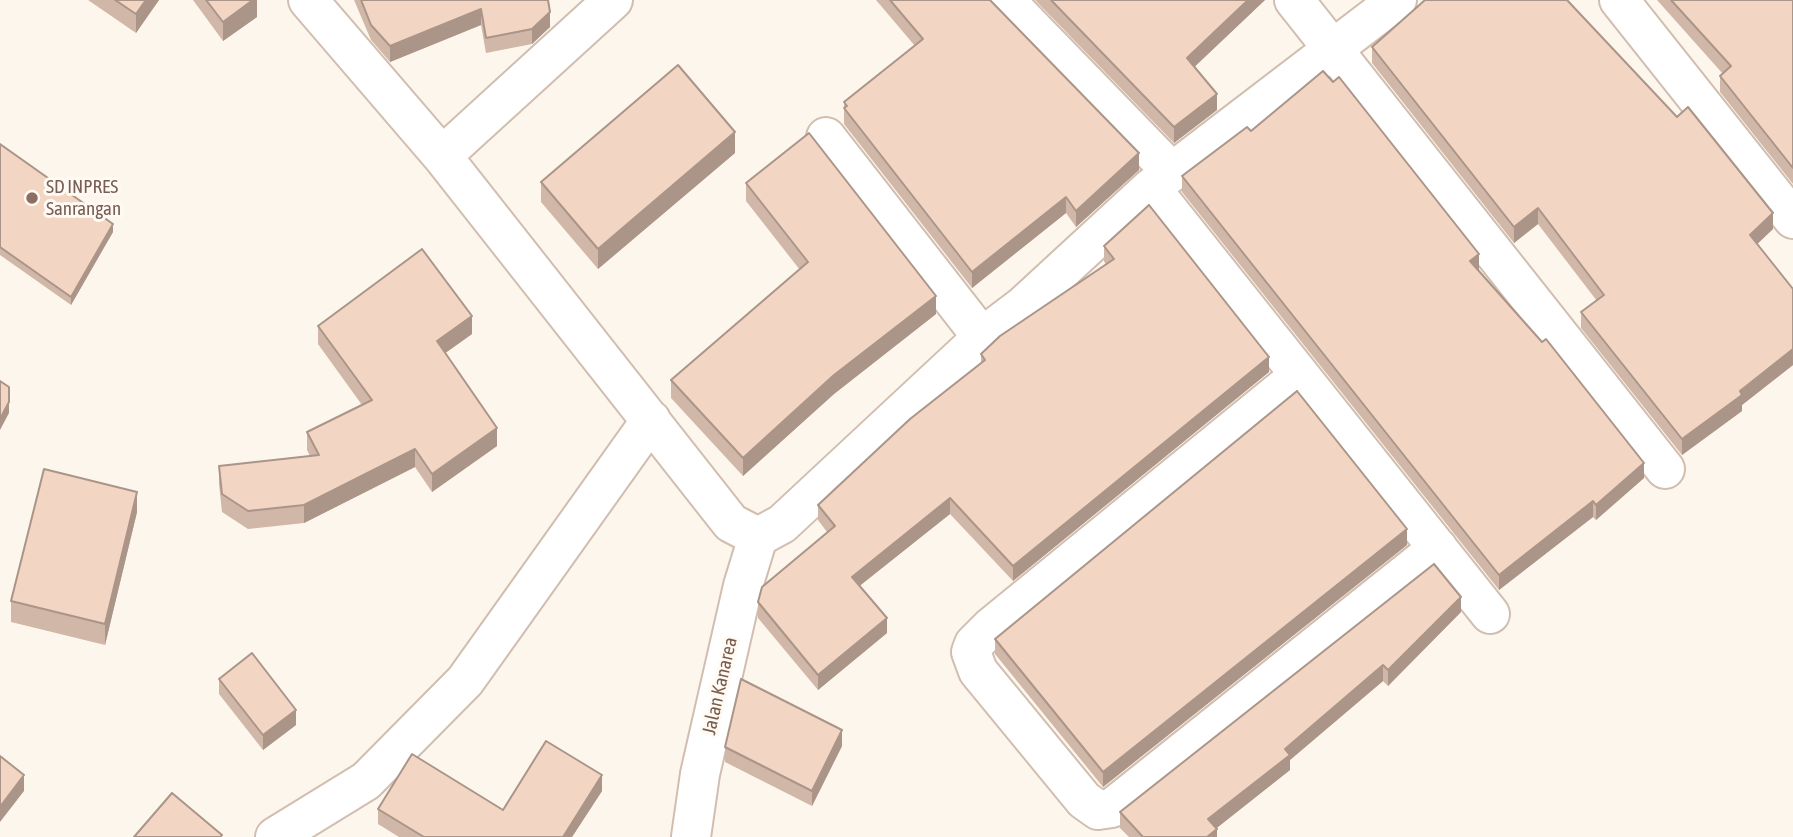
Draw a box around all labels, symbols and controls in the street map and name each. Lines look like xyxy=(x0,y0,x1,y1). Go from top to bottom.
place label: SD INPRES Sanrangan xyxy=(46,176,121,220)
marker: SD INPRES Sanrangan xyxy=(24,190,40,206)
street label: Jalan Kanarea xyxy=(698,635,742,737)

